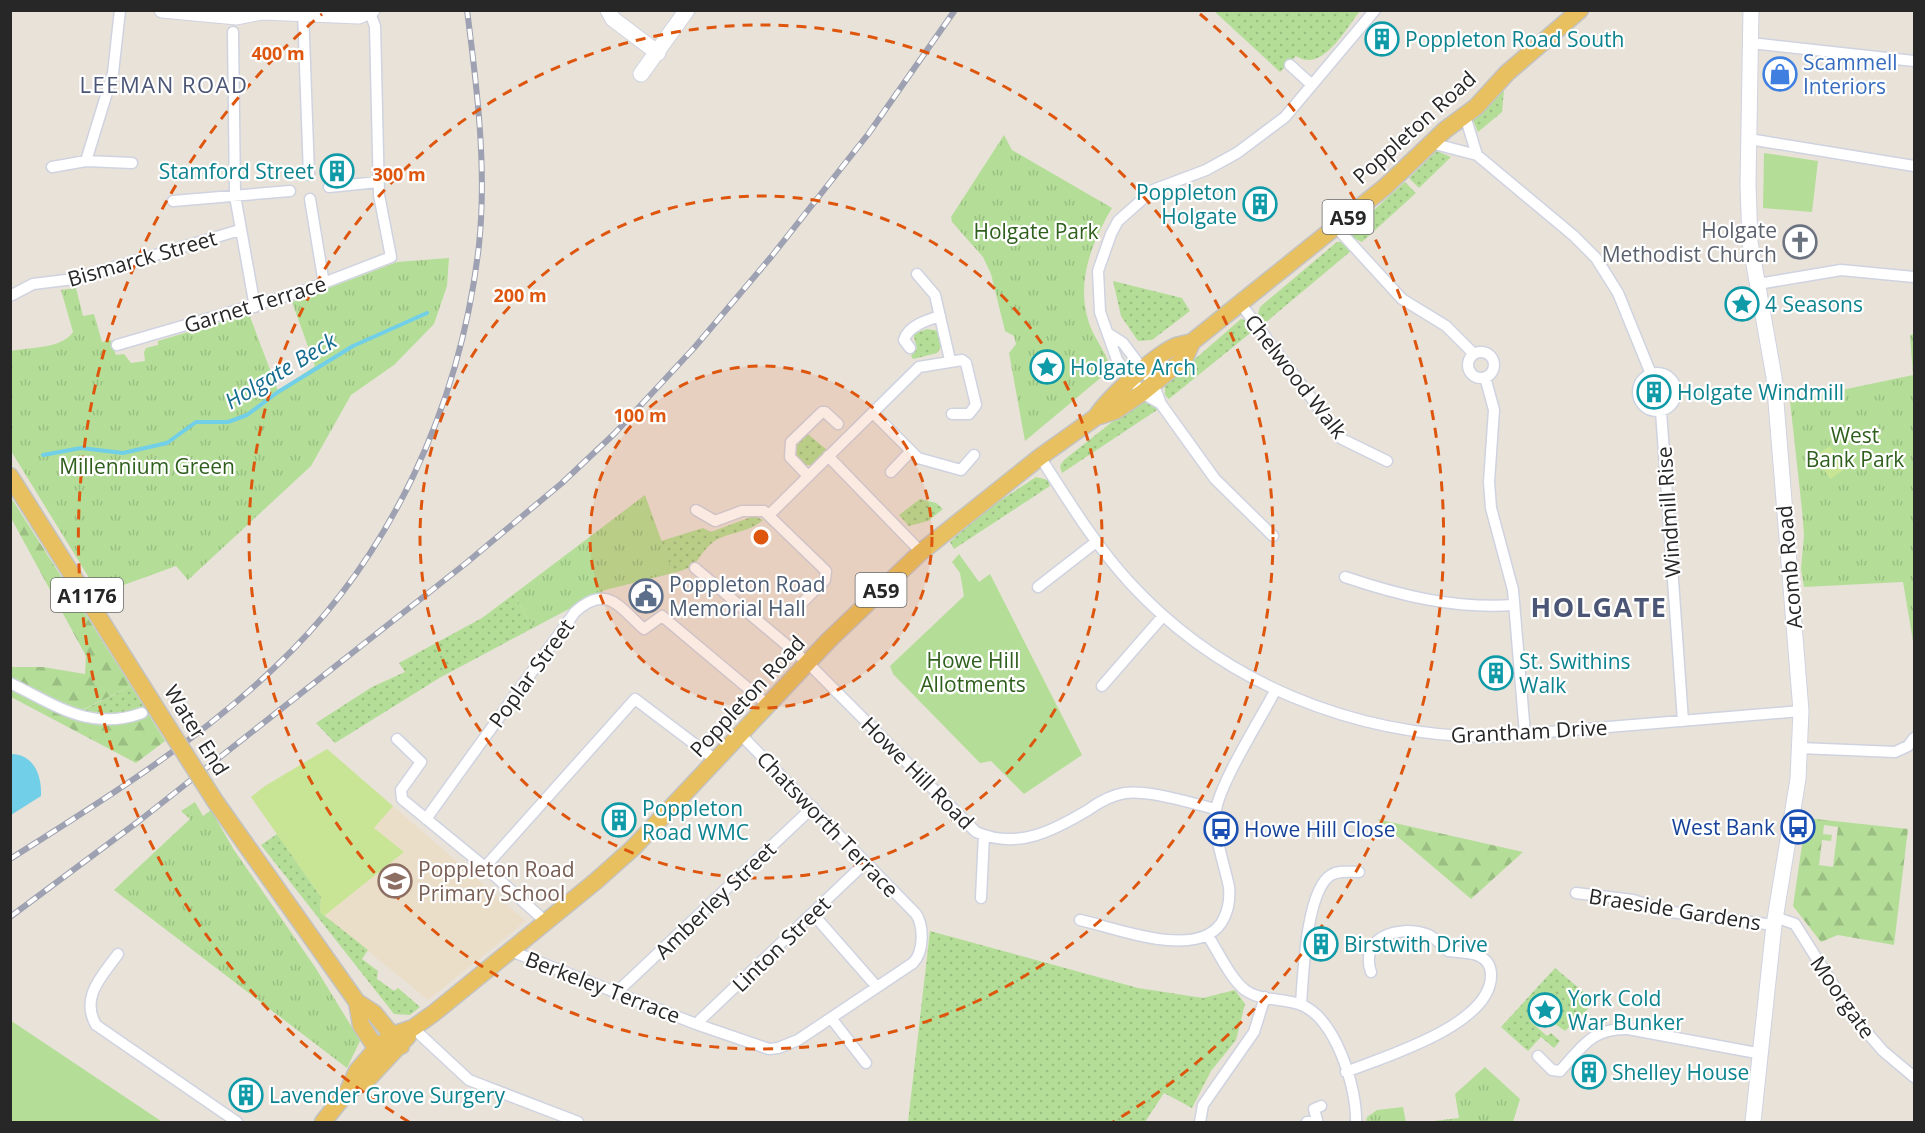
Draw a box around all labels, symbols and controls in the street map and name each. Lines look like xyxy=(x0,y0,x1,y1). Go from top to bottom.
building icon: Poppleton Road South xyxy=(1364,21,1400,57)
place label: Poppleton Road South xyxy=(1405,25,1624,53)
text: 400 m xyxy=(251,41,305,65)
place label: Scammell Interiors xyxy=(1803,48,1898,100)
shop icon: Scammell Interiors xyxy=(1762,56,1798,92)
street label: Poppleton Road xyxy=(1346,64,1482,190)
district label: LEEMAN ROAD xyxy=(80,69,248,99)
building icon: Stamford Street xyxy=(319,153,355,189)
place label: Stamford Street xyxy=(159,157,314,185)
text: 300 m xyxy=(372,162,426,186)
place label: Poppleton Holgate xyxy=(1136,178,1237,230)
building icon: Poppleton Holgate xyxy=(1242,186,1278,222)
road number: A59 xyxy=(1322,200,1374,234)
place label: Holgate Methodist Church xyxy=(1602,216,1777,268)
park label: Holgate Park xyxy=(973,217,1099,245)
street label: Bismarck Street xyxy=(64,223,220,293)
church icon: Holgate Methodist Church xyxy=(1782,224,1818,260)
street label: Garnet Terrace xyxy=(181,269,329,339)
text: 200 m xyxy=(493,283,547,307)
place icon: 4 Seasons xyxy=(1724,286,1760,322)
place label: 4 Seasons xyxy=(1765,290,1863,318)
street label: Chelwood Walk xyxy=(1239,308,1353,444)
water label: Holgate Beck xyxy=(218,324,343,415)
place icon: Holgate Arch xyxy=(1029,349,1065,385)
place label: Holgate Arch xyxy=(1070,353,1196,381)
building icon: Holgate Windmill xyxy=(1636,374,1672,410)
place label: Holgate Windmill xyxy=(1677,378,1844,406)
text: 100 m xyxy=(613,403,667,427)
park label: West Bank Park xyxy=(1806,421,1904,473)
street label: Windmill Rise xyxy=(1649,446,1687,578)
park label: Millennium Green xyxy=(59,452,235,480)
street label: Acomb Road xyxy=(1770,504,1808,630)
centre of rings xyxy=(751,527,771,547)
place label: Poppleton Road Memorial Hall xyxy=(669,570,826,622)
road number: A59 xyxy=(856,573,906,607)
road number: A1176 xyxy=(51,578,123,612)
public building icon: Poppleton Road Memorial Hall xyxy=(628,578,664,614)
district label: HOLGATE xyxy=(1531,588,1667,625)
street label: Poplar Street xyxy=(482,613,580,733)
street label: Poppleton Road xyxy=(683,629,811,763)
park label: Howe Hill Allotments xyxy=(920,646,1026,698)
place label: St. Swithins Walk xyxy=(1519,647,1631,699)
building icon: St. Swithins Walk xyxy=(1478,655,1514,691)
street label: Water End xyxy=(158,679,236,781)
street label: Howe Hill Road xyxy=(856,711,980,835)
street label: Grantham Drive xyxy=(1450,713,1608,749)
street label: Chatsworth Terrace xyxy=(751,745,905,903)
place label: Poppleton Road WMC xyxy=(642,794,749,846)
building icon: Poppleton Road WMC xyxy=(601,802,637,838)
bus stop icon: West Bank xyxy=(1780,809,1816,845)
bus stop icon: Howe Hill Close xyxy=(1203,811,1239,847)
place label: West Bank xyxy=(1672,813,1775,841)
place label: Howe Hill Close xyxy=(1244,815,1395,843)
street label: Amberley Street xyxy=(649,835,781,965)
place label: Poppleton Road Primary School xyxy=(418,855,575,907)
school or university icon: Poppleton Road Primary School xyxy=(377,863,413,899)
street label: Braeside Gardens xyxy=(1587,882,1763,936)
street label: Linton Street xyxy=(726,890,836,998)
building icon: Birstwith Drive xyxy=(1303,926,1339,962)
place label: Birstwith Drive xyxy=(1344,930,1488,958)
street label: Berkeley Terrace xyxy=(521,945,685,1029)
street label: Moorgate xyxy=(1804,950,1882,1044)
place label: York Cold War Bunker xyxy=(1568,984,1684,1036)
place icon: York Cold War Bunker xyxy=(1527,992,1563,1028)
building icon: Shelley House xyxy=(1571,1054,1607,1090)
place label: Shelley House xyxy=(1612,1058,1749,1086)
building icon: Lavender Grove Surgery xyxy=(228,1077,264,1113)
place label: Lavender Grove Surgery xyxy=(269,1081,505,1109)

